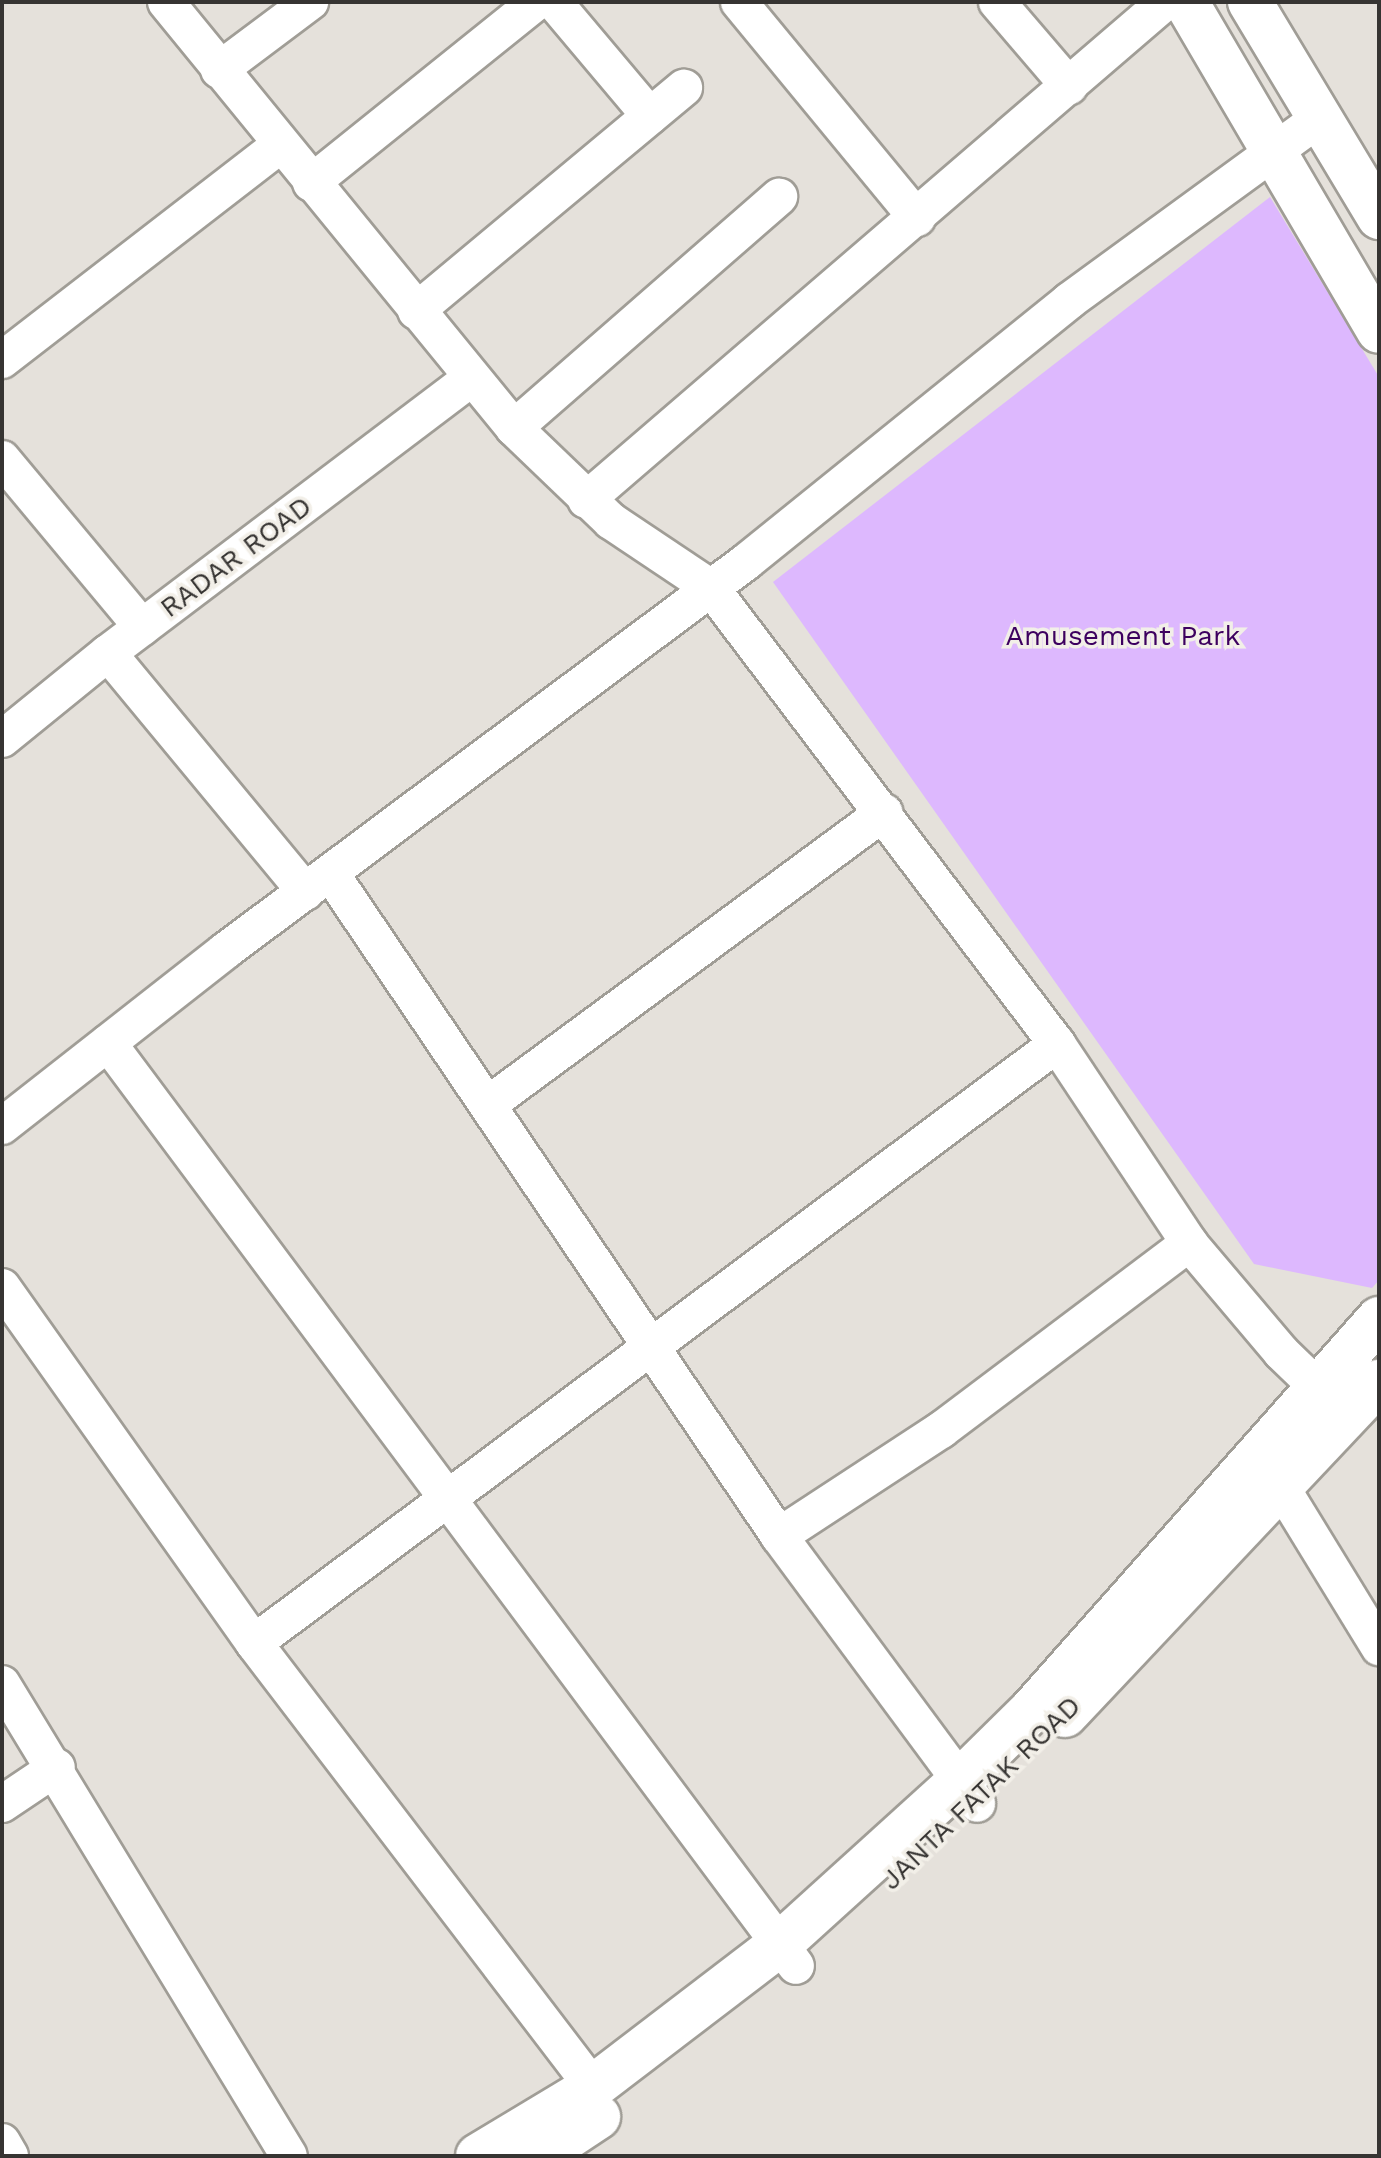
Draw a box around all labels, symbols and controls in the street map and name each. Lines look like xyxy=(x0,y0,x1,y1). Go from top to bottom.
street label: RADAR ROAD xyxy=(154,489,318,625)
park label: Amusement Park xyxy=(1006,619,1240,653)
street label: JANTA FATAK ROAD xyxy=(874,1689,1088,1897)

